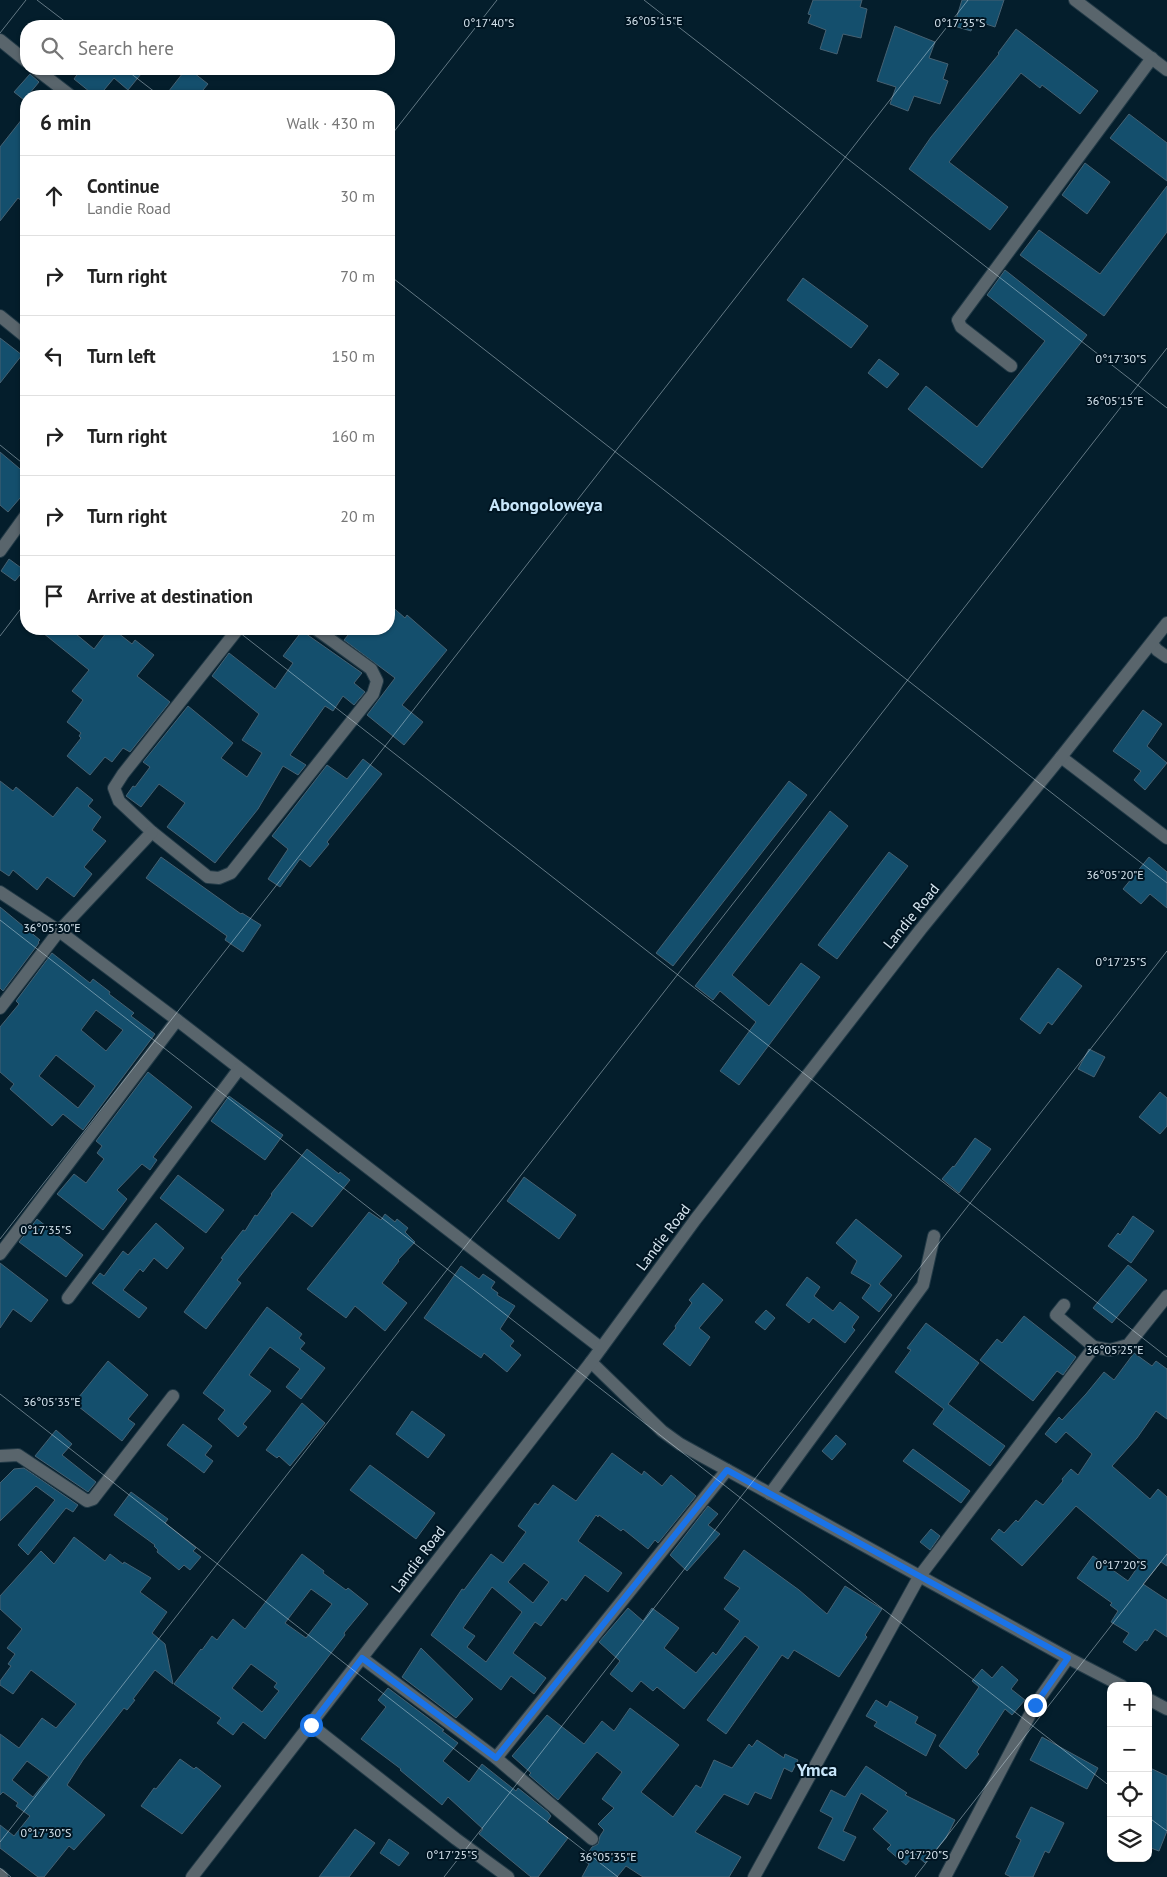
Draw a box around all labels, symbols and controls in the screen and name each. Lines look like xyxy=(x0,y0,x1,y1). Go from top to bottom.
text: 36°05'15"E xyxy=(625,13,683,28)
text: 0°17'40"S xyxy=(464,15,514,30)
text: 0°17'35"S xyxy=(935,15,985,30)
search box xyxy=(20,20,395,75)
icon: search xyxy=(38,34,66,62)
text: Search here xyxy=(78,36,174,60)
text: 6 min xyxy=(40,109,91,136)
text: Walk · 430 m xyxy=(286,113,375,133)
text: Continue xyxy=(87,174,159,198)
icon: ahead xyxy=(40,182,68,210)
text: 30 m xyxy=(340,186,375,206)
text: Landie Road xyxy=(87,198,171,218)
icon: right xyxy=(40,262,68,290)
text: Turn right xyxy=(87,264,167,288)
text: 70 m xyxy=(340,266,375,286)
icon: left xyxy=(40,342,68,370)
text: Turn left xyxy=(87,344,156,368)
text: 150 m xyxy=(332,346,375,366)
text: 0°17'30"S xyxy=(1096,351,1146,366)
text: 36°05'15"E xyxy=(1086,393,1144,408)
icon: right xyxy=(40,422,68,450)
text: Turn right xyxy=(87,424,167,448)
text: 160 m xyxy=(332,426,375,446)
district label: Abongoloweya xyxy=(489,493,603,516)
icon: right xyxy=(40,502,68,530)
text: Turn right xyxy=(87,504,167,528)
text: 20 m xyxy=(340,506,375,526)
icon: arrive xyxy=(40,582,68,610)
text: Arrive at destination xyxy=(87,584,253,608)
text: 36°05'20"E xyxy=(1086,867,1144,882)
street label: Landie Road xyxy=(879,879,943,953)
text: 36°05'30"E xyxy=(23,920,81,935)
text: 0°17'25"S xyxy=(1096,954,1146,969)
street label: Landie Road xyxy=(632,1200,694,1274)
text: 0°17'35"S xyxy=(21,1222,71,1237)
text: 36°05'25"E xyxy=(1086,1342,1144,1357)
text: 36°05'35"E xyxy=(23,1394,81,1409)
street label: Landie Road xyxy=(387,1522,449,1596)
text: 0°17'20"S xyxy=(1096,1557,1146,1572)
map controls xyxy=(1107,1682,1152,1862)
button: + xyxy=(1107,1682,1152,1727)
route end xyxy=(1024,1694,1047,1717)
route start xyxy=(300,1714,323,1737)
button: − xyxy=(1107,1727,1152,1772)
district label: Ymca xyxy=(796,1758,837,1781)
button: locate xyxy=(1107,1772,1152,1817)
button: layers xyxy=(1107,1817,1152,1862)
text: 0°17'30"S xyxy=(21,1825,71,1840)
text: 0°17'25"S xyxy=(427,1847,477,1862)
text: 0°17'20"S xyxy=(898,1847,948,1862)
text: 36°05'35"E xyxy=(579,1849,637,1864)

